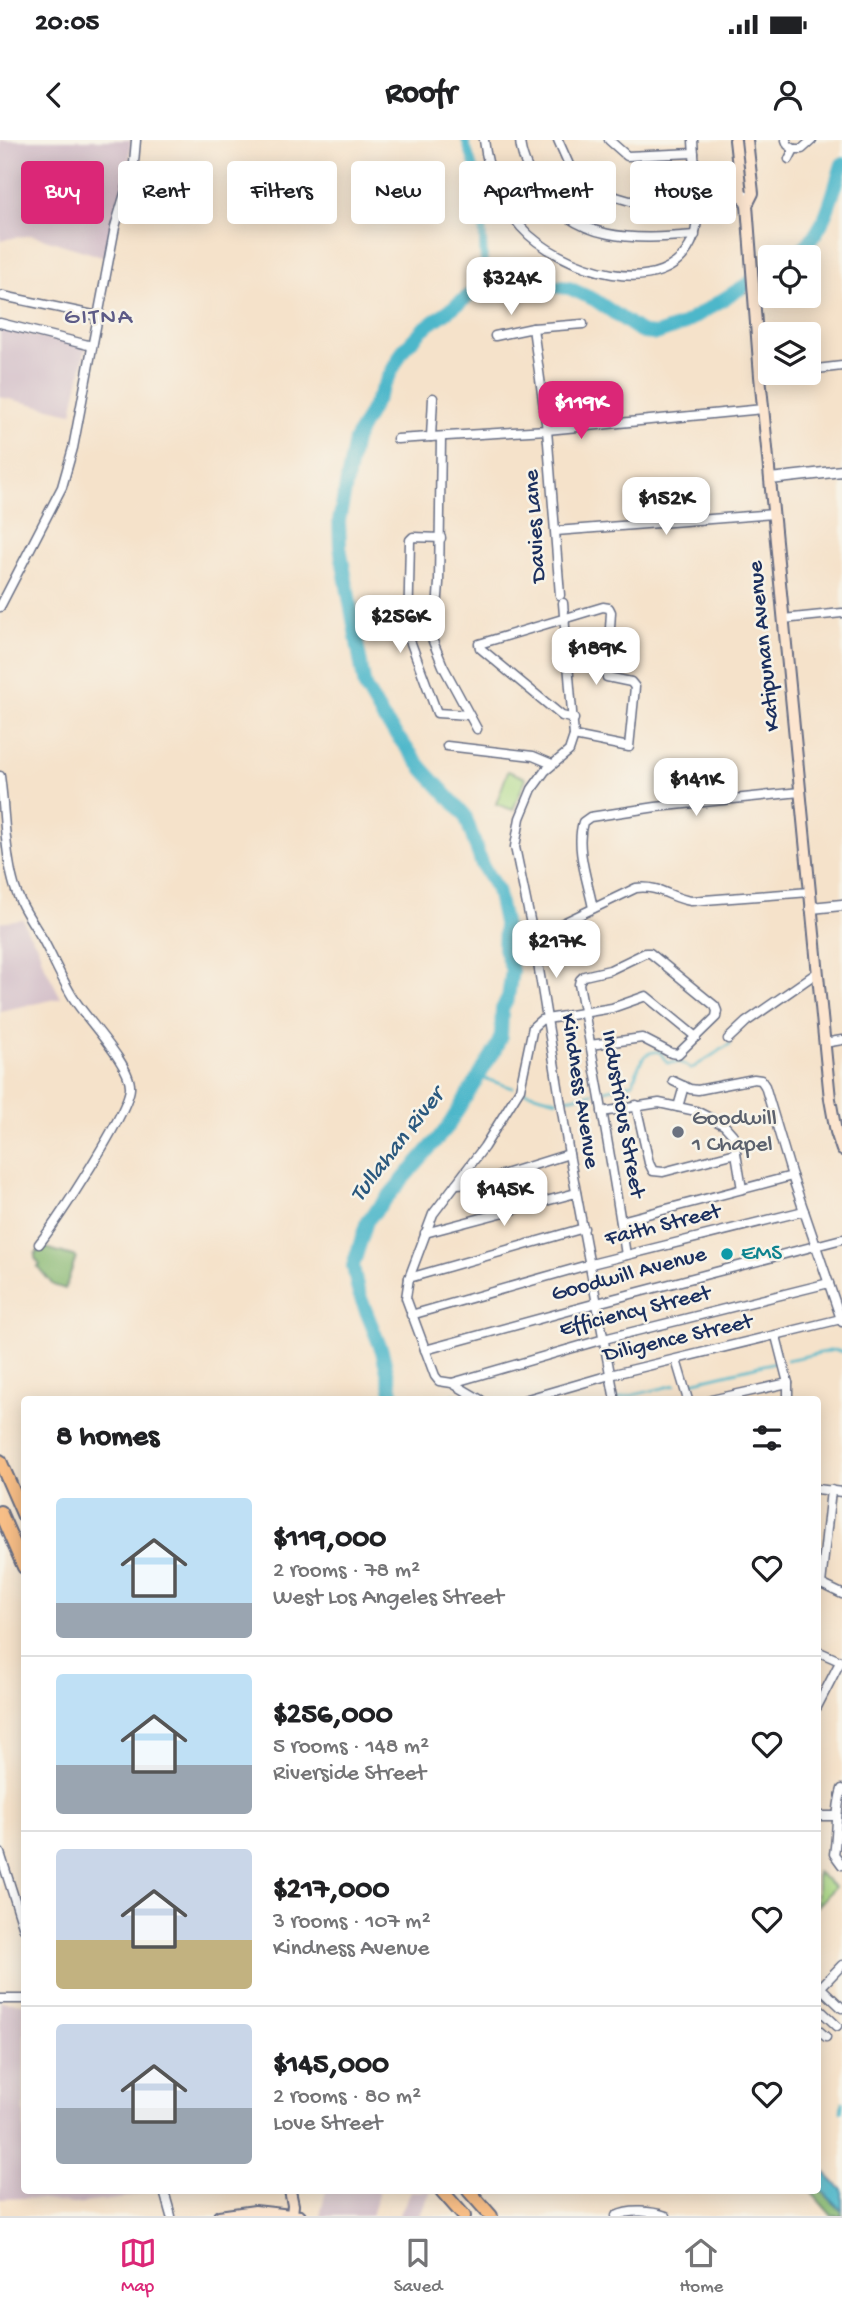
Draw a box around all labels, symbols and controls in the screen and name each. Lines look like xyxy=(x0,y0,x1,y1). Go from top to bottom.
text: 20:05 xyxy=(35,9,99,40)
icon: back xyxy=(35,76,73,114)
text: Roofr xyxy=(385,76,457,114)
icon: person xyxy=(769,76,807,114)
chip: Buy xyxy=(21,161,104,224)
chip: Rent xyxy=(118,161,213,224)
chip: Filters xyxy=(227,161,337,224)
chip: New xyxy=(351,161,445,224)
chip: Apartment xyxy=(459,161,616,224)
chip: House xyxy=(630,161,736,224)
map controls xyxy=(758,245,821,385)
button: locate xyxy=(758,245,821,308)
pin: $324K xyxy=(462,258,560,317)
text: $324K xyxy=(482,266,540,293)
district label: GITNA xyxy=(64,304,134,333)
button: layers xyxy=(758,322,821,385)
pin: $119K xyxy=(532,382,630,441)
text: $119K xyxy=(554,390,608,417)
street label: Davies Lane xyxy=(519,468,554,585)
pin: $152K xyxy=(617,478,715,537)
text: $152K xyxy=(638,486,694,513)
street label: Katipunan Avenue xyxy=(743,558,787,733)
pin: $256K xyxy=(351,596,449,655)
text: $256K xyxy=(371,604,429,631)
pin: $189K xyxy=(547,628,645,687)
text: $189K xyxy=(568,636,624,663)
pin: $141K xyxy=(647,758,745,818)
text: $141K xyxy=(670,767,722,794)
pin: $217K xyxy=(507,920,605,980)
text: $217K xyxy=(528,929,584,956)
street label: Kindness Avenue xyxy=(553,1012,605,1171)
street label: Industrious Street xyxy=(594,1028,650,1201)
water label: Tullahan River xyxy=(344,1080,454,1209)
place label: Goodwill 1 Chapel xyxy=(691,1106,777,1159)
marker: Goodwill 1 Chapel xyxy=(670,1124,686,1140)
pin: $145K xyxy=(455,1168,553,1228)
text: $145K xyxy=(476,1177,532,1204)
street label: Faith Street xyxy=(601,1198,725,1254)
street label: Goodwill Avenue xyxy=(549,1241,711,1309)
place label: EMS xyxy=(741,1241,782,1268)
marker: EMS xyxy=(719,1246,735,1262)
street label: Efficiency Street xyxy=(557,1280,715,1344)
street label: Diligence Street xyxy=(599,1308,757,1370)
icon: filters xyxy=(748,1419,786,1457)
text: 8 homes xyxy=(56,1421,159,1456)
text: $119,000 xyxy=(273,1523,386,1558)
icon: home xyxy=(112,1526,196,1610)
icon: heart xyxy=(748,1549,786,1587)
text: 2 rooms · 78 m² xyxy=(273,1558,420,1585)
text: West Los Angeles Street xyxy=(273,1585,504,1612)
text: $256,000 xyxy=(273,1699,393,1734)
icon: home xyxy=(112,1702,196,1786)
icon: heart xyxy=(748,1725,786,1763)
text: 5 rooms · 148 m² xyxy=(273,1734,429,1761)
text: Riverside Street xyxy=(273,1761,426,1788)
text: $217,000 xyxy=(273,1874,389,1909)
icon: home xyxy=(112,1877,196,1961)
icon: heart xyxy=(748,1900,786,1938)
text: 3 rooms · 107 m² xyxy=(273,1909,431,1936)
text: Kindness Avenue xyxy=(273,1936,429,1963)
text: $145,000 xyxy=(273,2049,389,2084)
icon: home xyxy=(112,2052,196,2136)
icon: heart xyxy=(748,2075,786,2113)
text: 2 rooms · 80 m² xyxy=(273,2084,421,2111)
text: Love Street xyxy=(273,2111,382,2138)
tab: Map xyxy=(119,2234,157,2299)
tab: Saved xyxy=(394,2234,442,2299)
tab: Home xyxy=(679,2234,723,2299)

